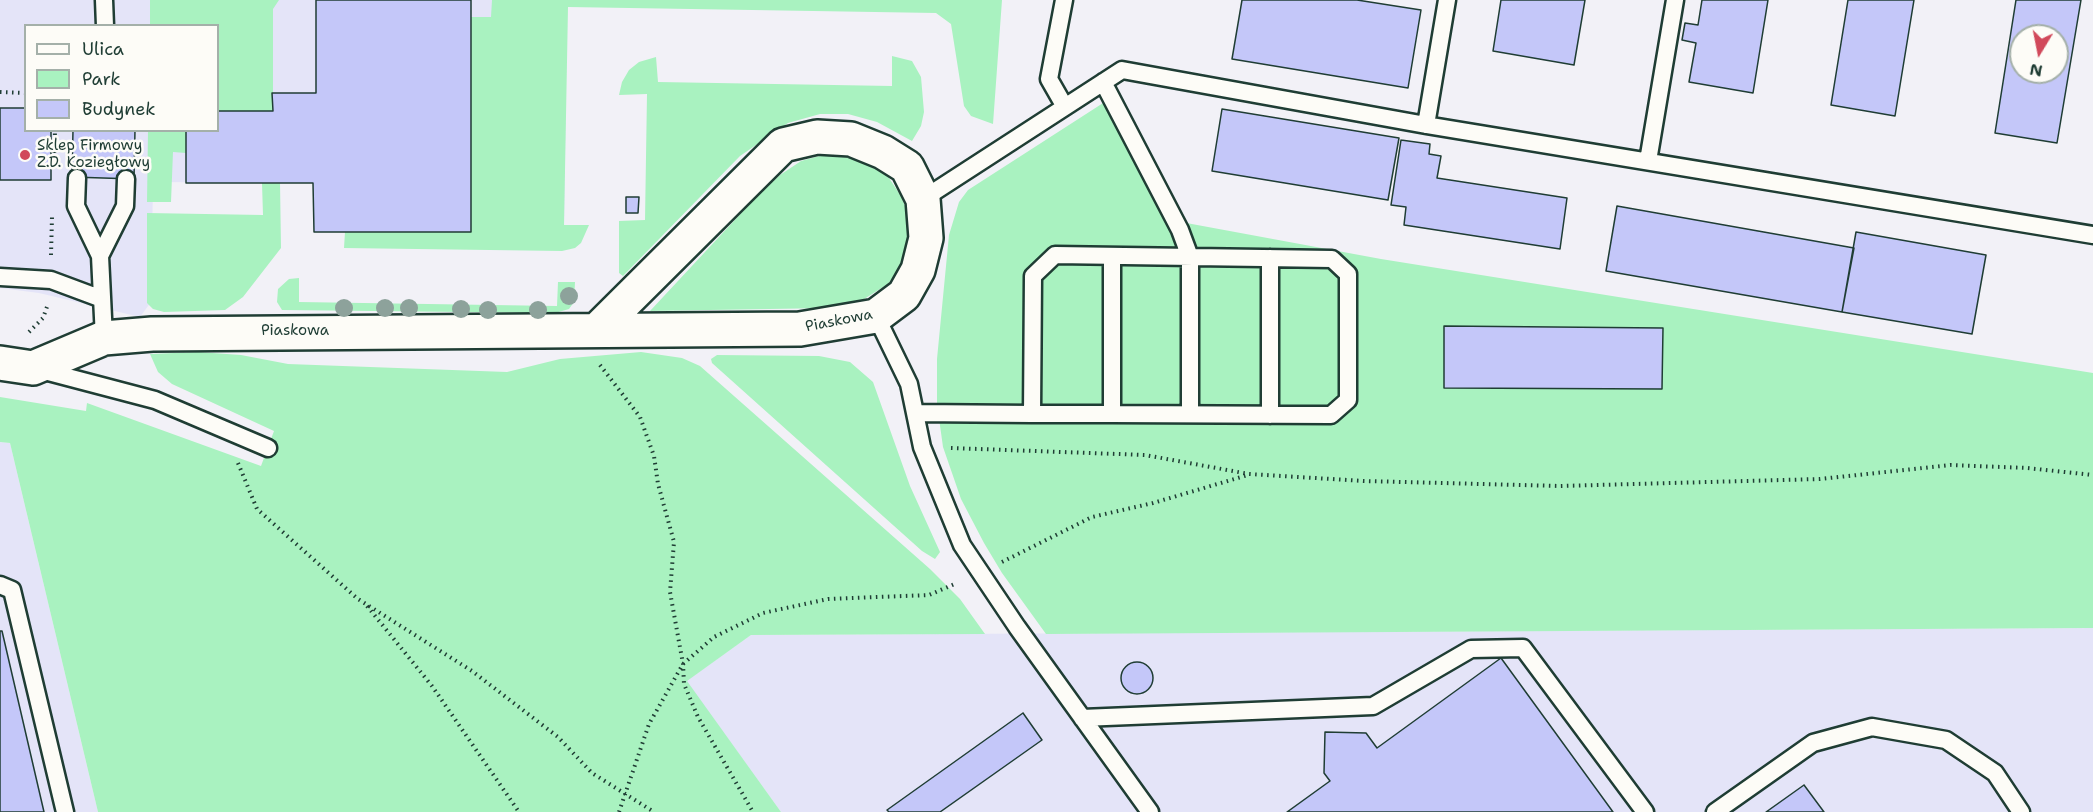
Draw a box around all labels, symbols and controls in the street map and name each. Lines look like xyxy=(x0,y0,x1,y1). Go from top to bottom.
legend xyxy=(24,24,219,132)
north arrow xyxy=(2009,24,2069,84)
text: Ulica xyxy=(82,37,124,61)
text: N xyxy=(2028,59,2044,82)
text: Park xyxy=(82,67,121,91)
text: Budynek xyxy=(82,97,156,121)
place label: Sklep Firmowy Z.D. Koziegłowy xyxy=(37,137,150,172)
marker: Sklep Firmowy Z.D. Koziegłowy xyxy=(18,148,32,162)
street label: Piaskowa xyxy=(804,306,874,336)
street label: Piaskowa xyxy=(261,322,329,340)

